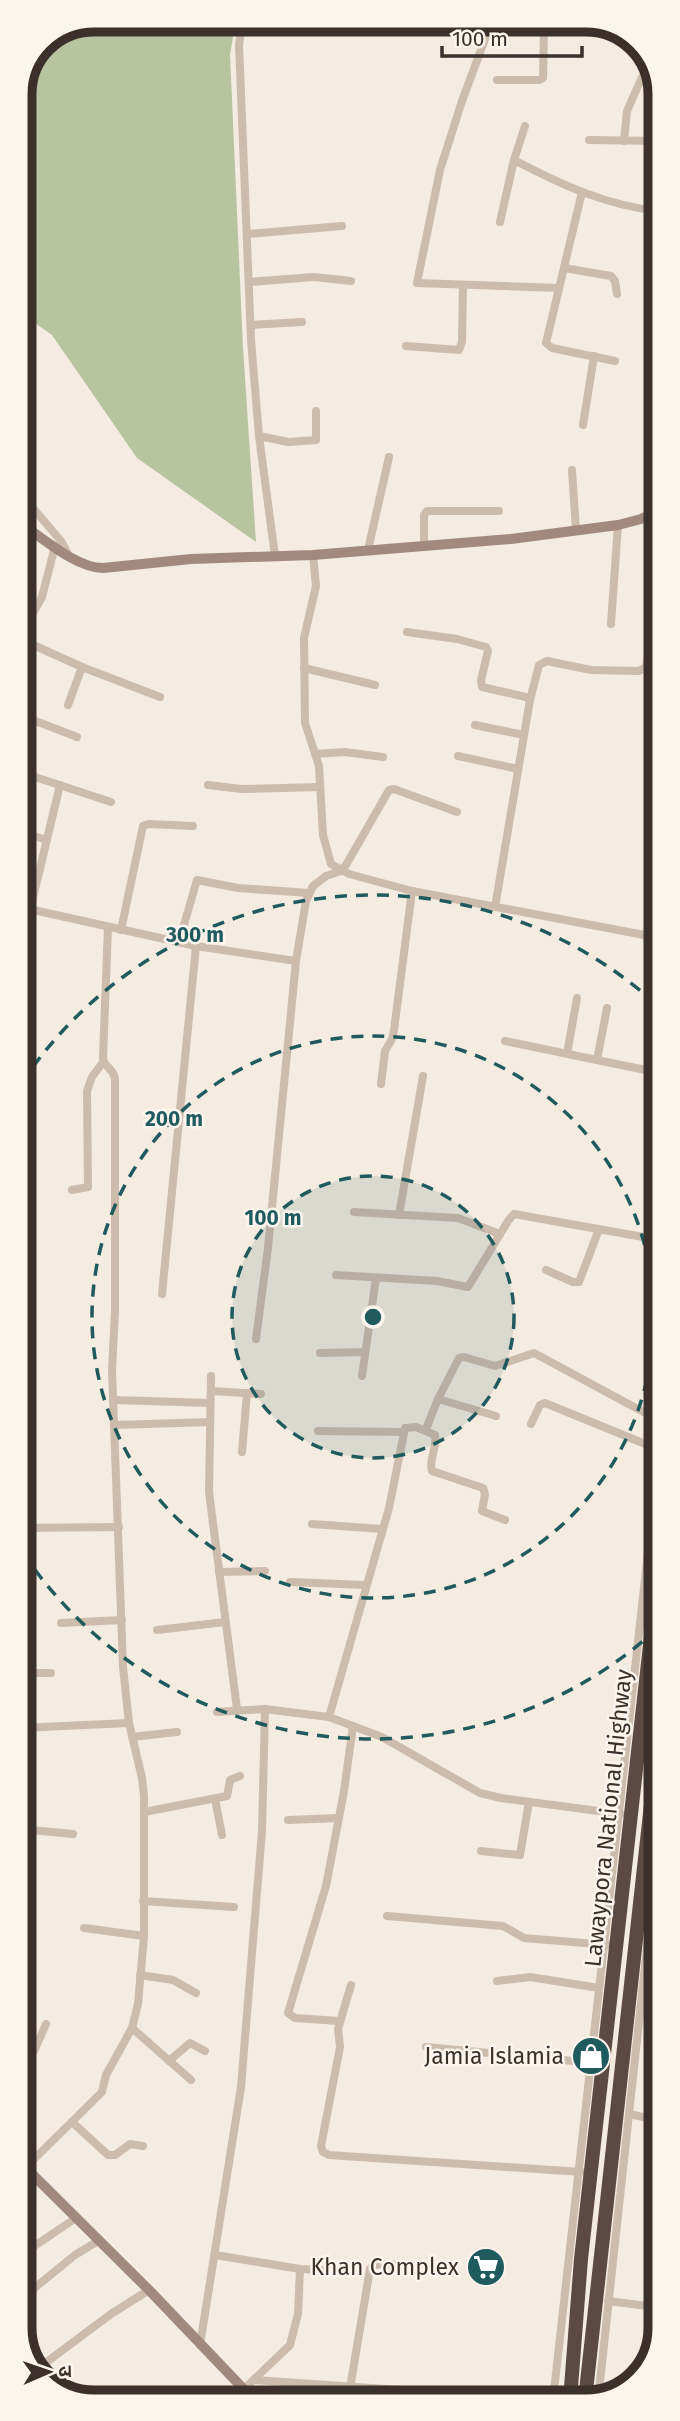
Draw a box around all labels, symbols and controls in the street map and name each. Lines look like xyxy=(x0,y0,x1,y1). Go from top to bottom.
scale bar xyxy=(442,14,582,58)
text: 100 m xyxy=(452,26,508,52)
text: 300 m xyxy=(165,922,224,948)
text: 200 m xyxy=(145,1106,203,1132)
text: 100 m xyxy=(244,1205,302,1231)
centre of rings xyxy=(361,1305,385,1329)
street label: Lawaypora National Highway xyxy=(578,1667,638,1968)
shop icon: Jamia Islamia xyxy=(570,2035,612,2077)
place label: Jamia Islamia xyxy=(424,2042,564,2070)
supermarket icon: Khan Complex xyxy=(465,2246,507,2288)
place label: Khan Complex xyxy=(311,2253,460,2281)
north arrow xyxy=(14,2337,84,2407)
text: उ xyxy=(54,2365,77,2378)

